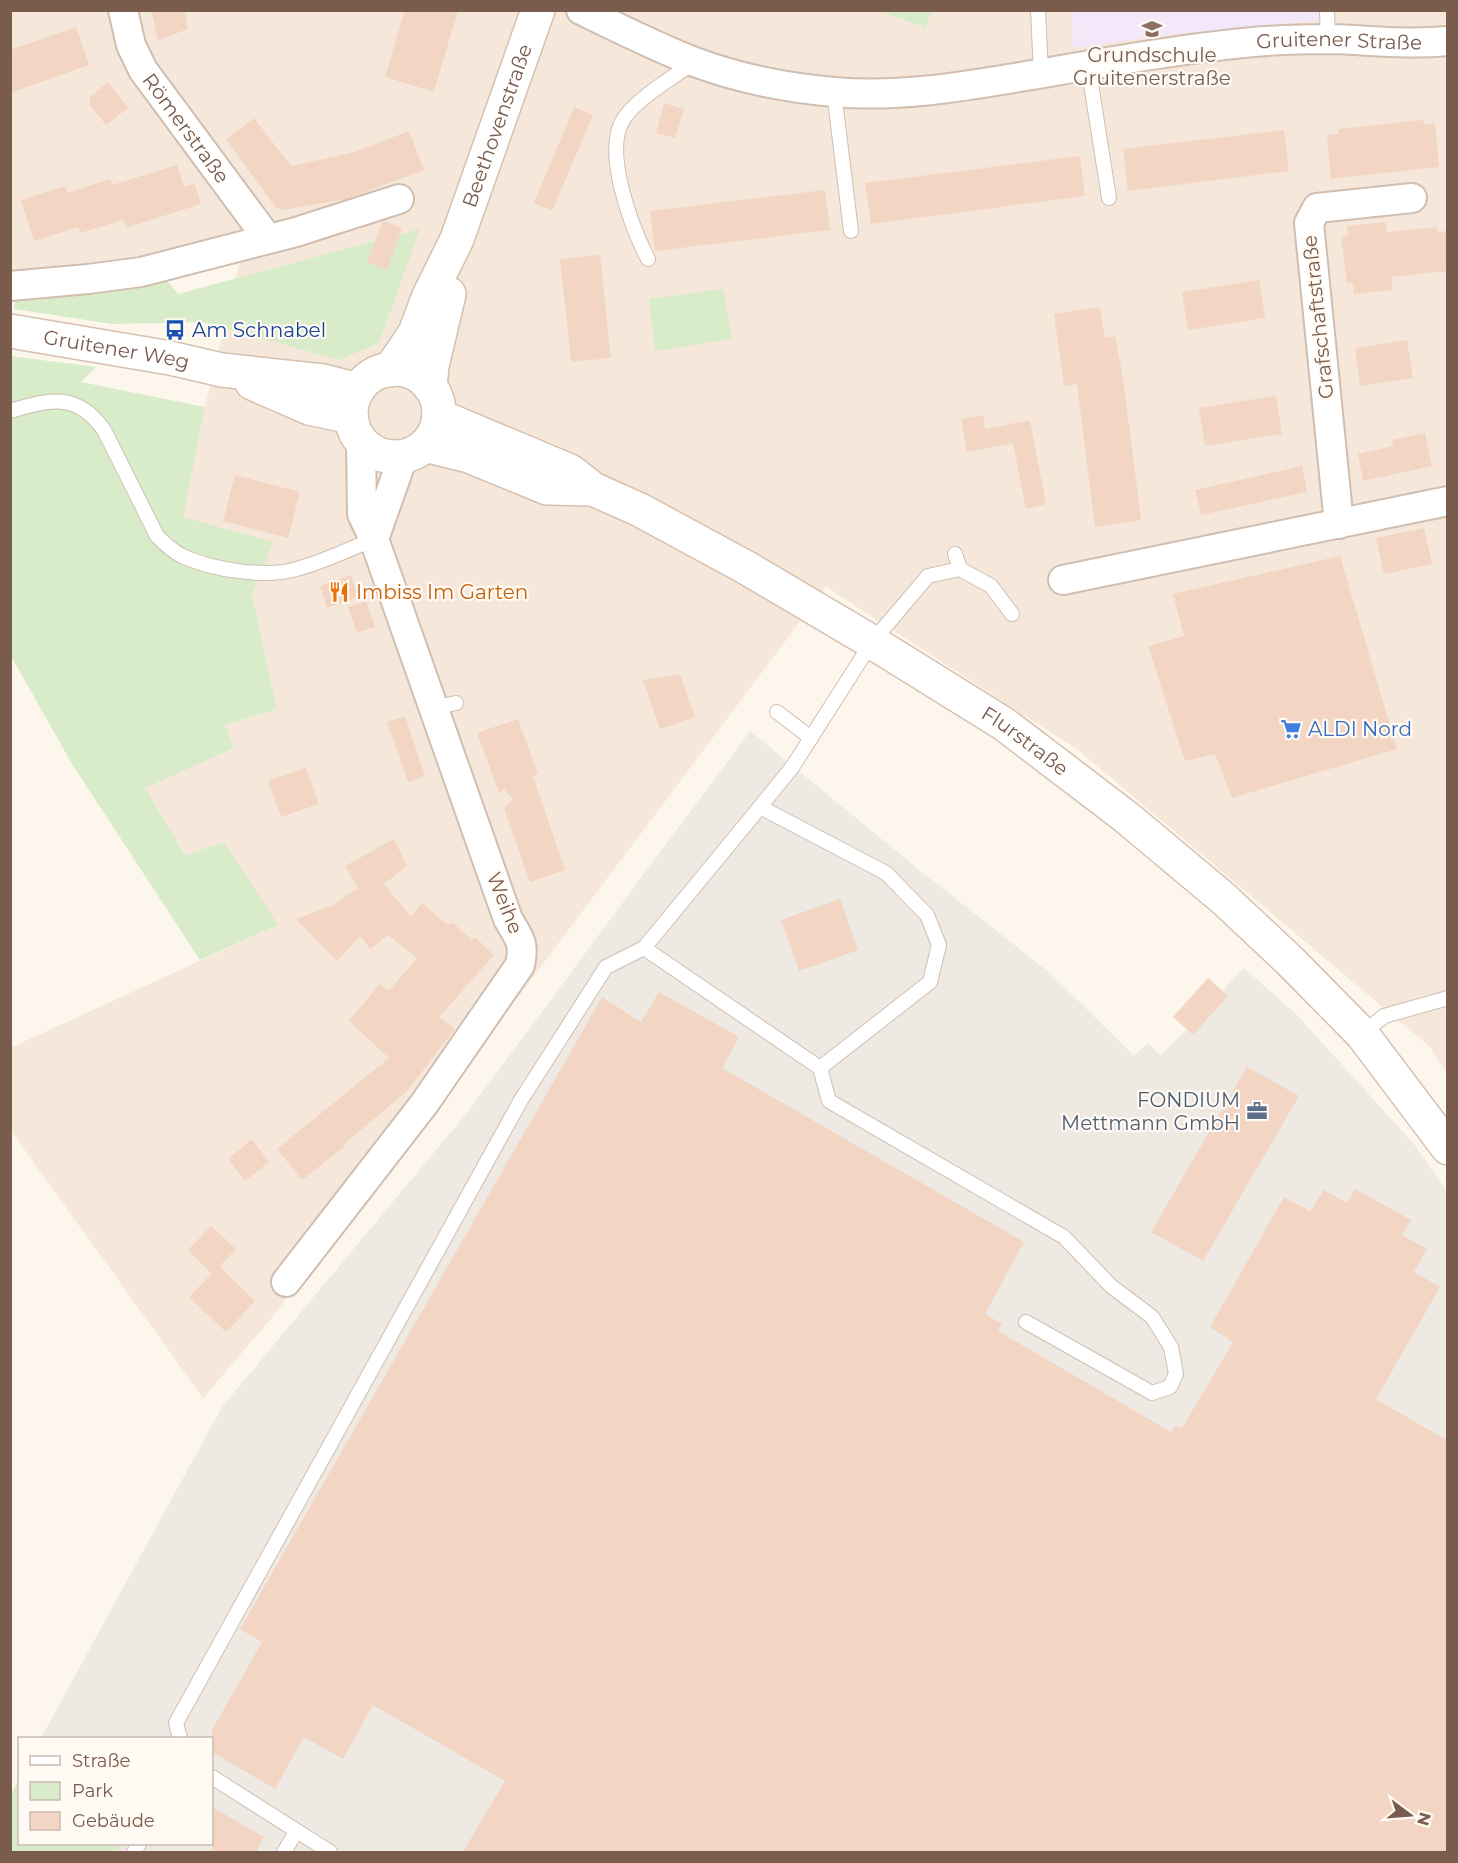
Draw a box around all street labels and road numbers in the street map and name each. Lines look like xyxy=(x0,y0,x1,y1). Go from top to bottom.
street label: Gruitener Straße xyxy=(1255,27,1422,55)
street label: Beethovenstraße xyxy=(457,41,537,211)
street label: Römerstraße xyxy=(138,68,235,188)
street label: Grafschaftstraße xyxy=(1297,234,1339,400)
street label: Gruitener Weg xyxy=(42,325,192,374)
street label: Flurstraße xyxy=(977,701,1073,781)
street label: Weihe xyxy=(482,869,528,937)

